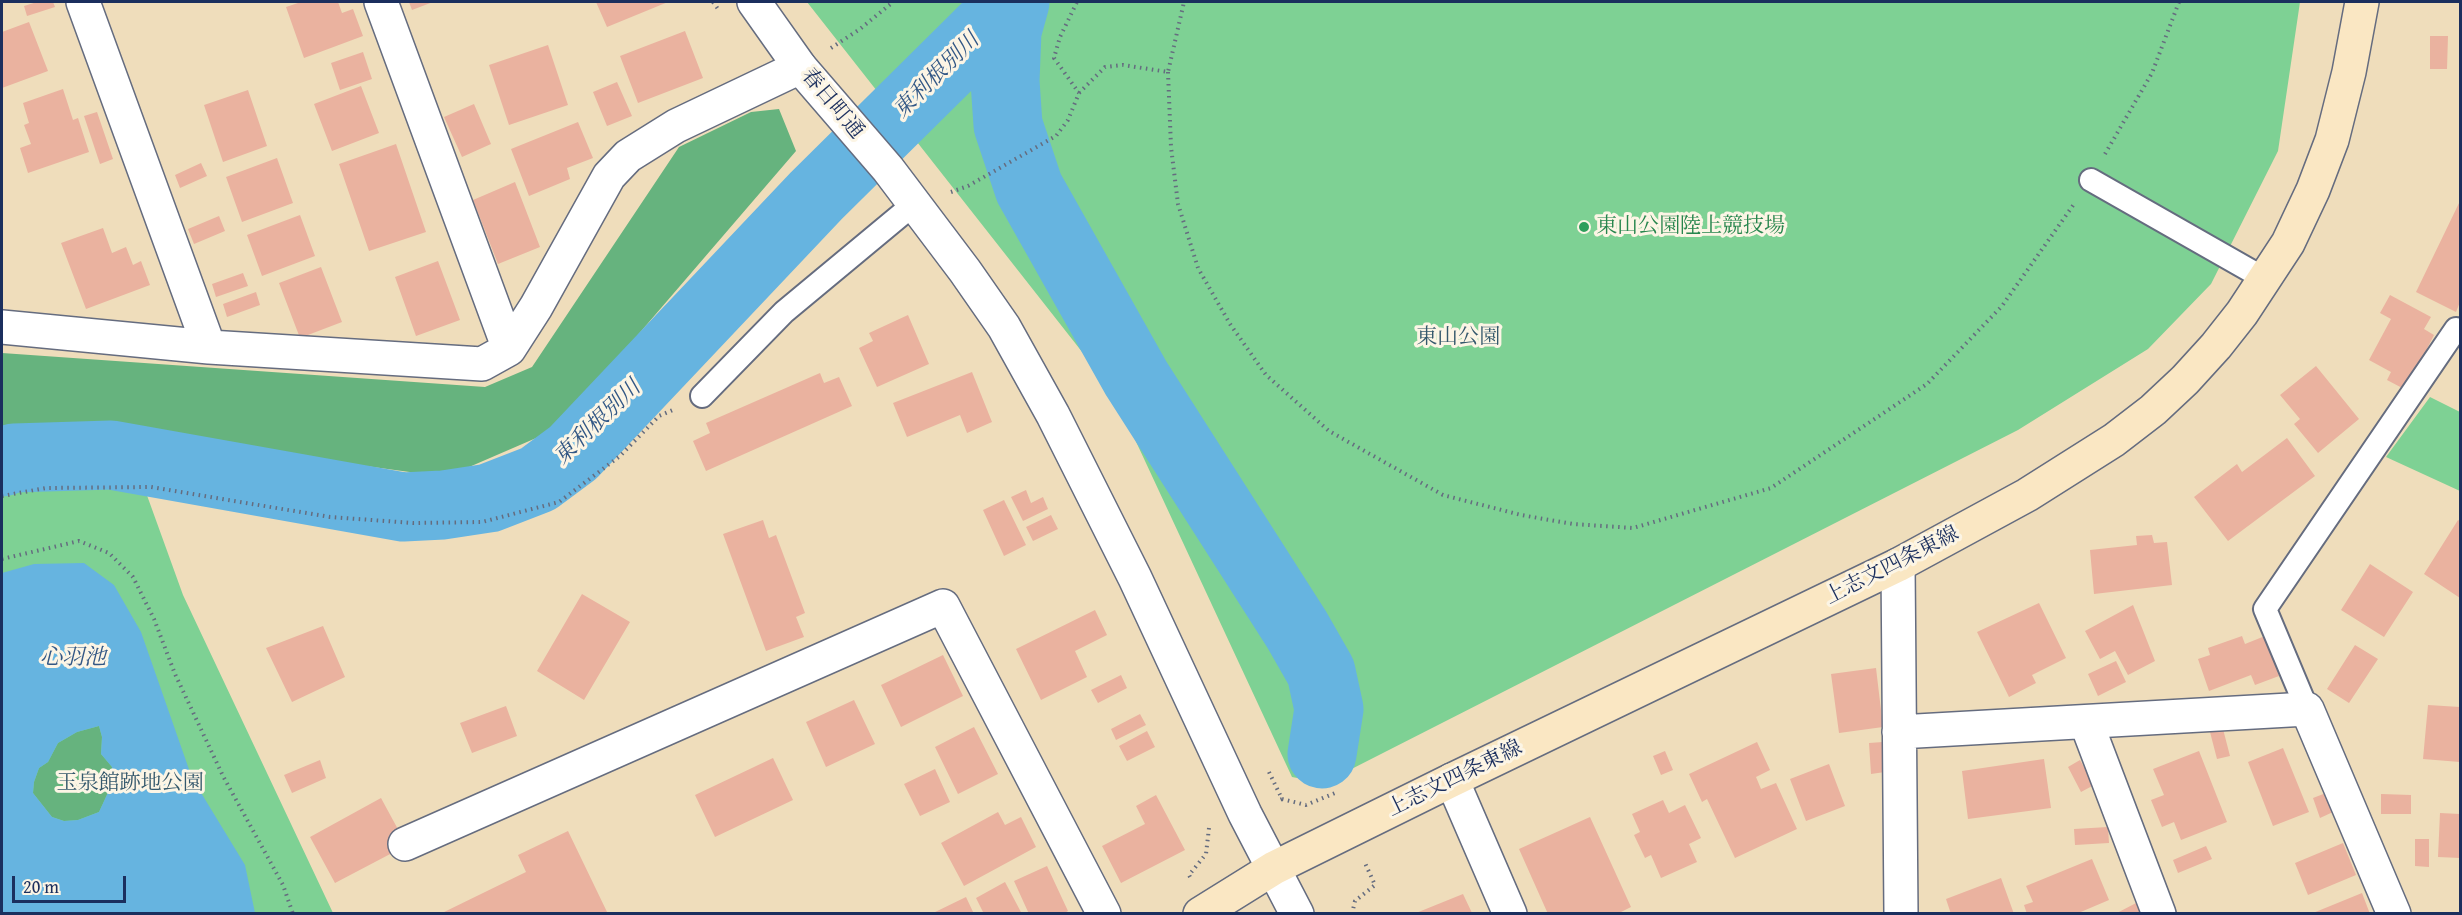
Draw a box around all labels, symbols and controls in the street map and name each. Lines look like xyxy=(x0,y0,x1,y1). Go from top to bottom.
water label: 東利根別川 xyxy=(889,28,985,124)
street label: 春日町通 xyxy=(795,64,869,144)
place label: 東山公園陸上競技場 xyxy=(1596,214,1785,240)
marker: 東山公園陸上競技場 xyxy=(1577,220,1591,234)
park label: 東山公園 xyxy=(1416,325,1500,351)
water label: 東利根別川 xyxy=(549,375,647,471)
street label: 上志文四条東線 xyxy=(1821,521,1963,611)
water label: 心羽池 xyxy=(40,645,106,671)
street label: 上志文四条東線 xyxy=(1383,735,1527,823)
park label: 玉泉館跡地公園 xyxy=(57,771,203,797)
scale bar xyxy=(15,864,129,902)
text: 20 m xyxy=(23,873,59,900)

